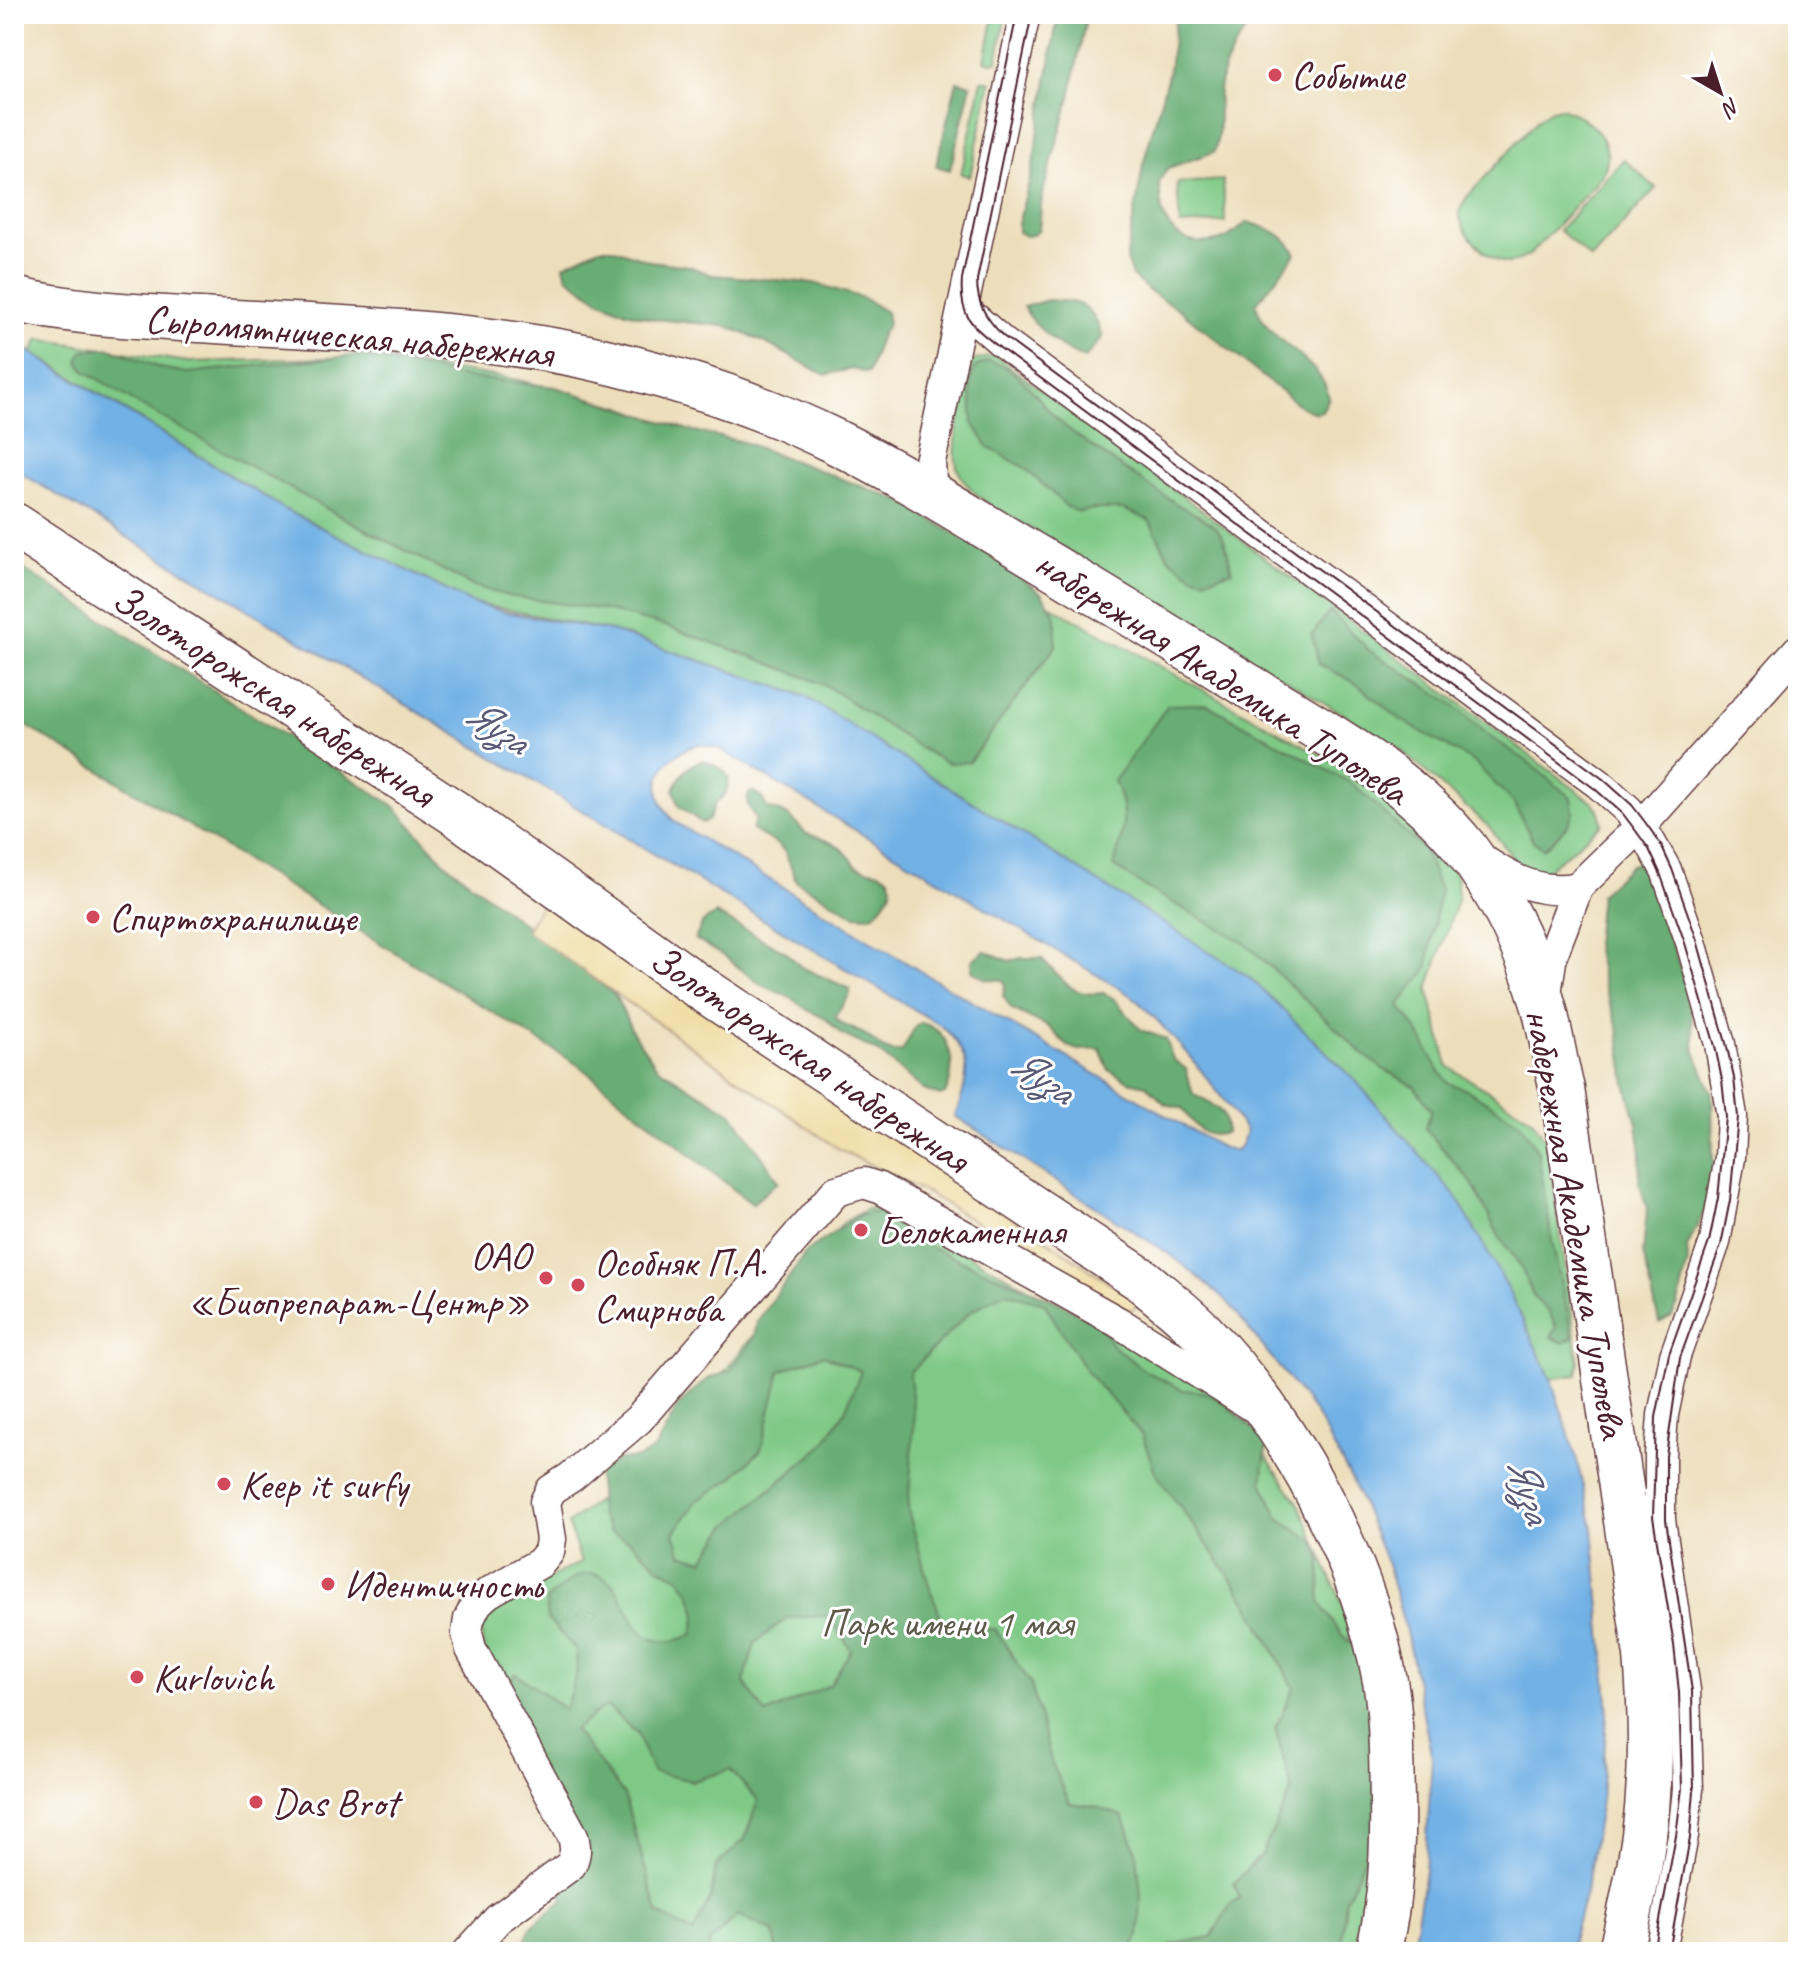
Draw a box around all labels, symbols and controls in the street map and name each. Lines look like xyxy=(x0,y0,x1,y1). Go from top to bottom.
place label: Событие xyxy=(1291,51,1407,101)
north arrow xyxy=(1680,52,1760,132)
marker: Событие xyxy=(1266,66,1284,84)
text: N xyxy=(1715,92,1746,124)
street label: Сыромятническая набережная xyxy=(143,293,557,379)
street label: набережная Академика Туполева xyxy=(1025,537,1420,818)
street label: Золоторожская набережная xyxy=(103,573,446,820)
water label: Яуза xyxy=(455,686,543,769)
place label: Спиртохранилище xyxy=(109,893,359,943)
marker: Спиртохранилище xyxy=(84,908,102,926)
street label: Золоторожская набережная xyxy=(641,934,980,1185)
street label: набережная Академика Туполева xyxy=(1514,1005,1639,1444)
water label: Яуза xyxy=(1000,1036,1088,1119)
place label: Белокаменная xyxy=(877,1206,1068,1256)
marker: Белокаменная xyxy=(852,1221,870,1239)
place label: ОАО «Биопрепарат-Центр» xyxy=(188,1231,534,1327)
place label: Особняк П.А. Смирнова xyxy=(594,1238,767,1334)
marker: ОАО «Биопрепарат-Центр» xyxy=(537,1269,555,1287)
marker: Особняк П.А. Смирнова xyxy=(569,1276,587,1294)
water label: Яуза xyxy=(1495,1450,1566,1533)
place label: Keep it surfy xyxy=(240,1460,411,1510)
marker: Keep it surfy xyxy=(215,1475,233,1493)
place label: Идентичность xyxy=(344,1560,545,1610)
marker: Идентичность xyxy=(319,1575,337,1593)
park label: Парк имени 1 мая xyxy=(821,1598,1076,1648)
place label: Kurlovich xyxy=(153,1653,276,1703)
marker: Kurlovich xyxy=(128,1668,146,1686)
place label: Das Brot xyxy=(272,1778,404,1828)
marker: Das Brot xyxy=(247,1793,265,1811)

